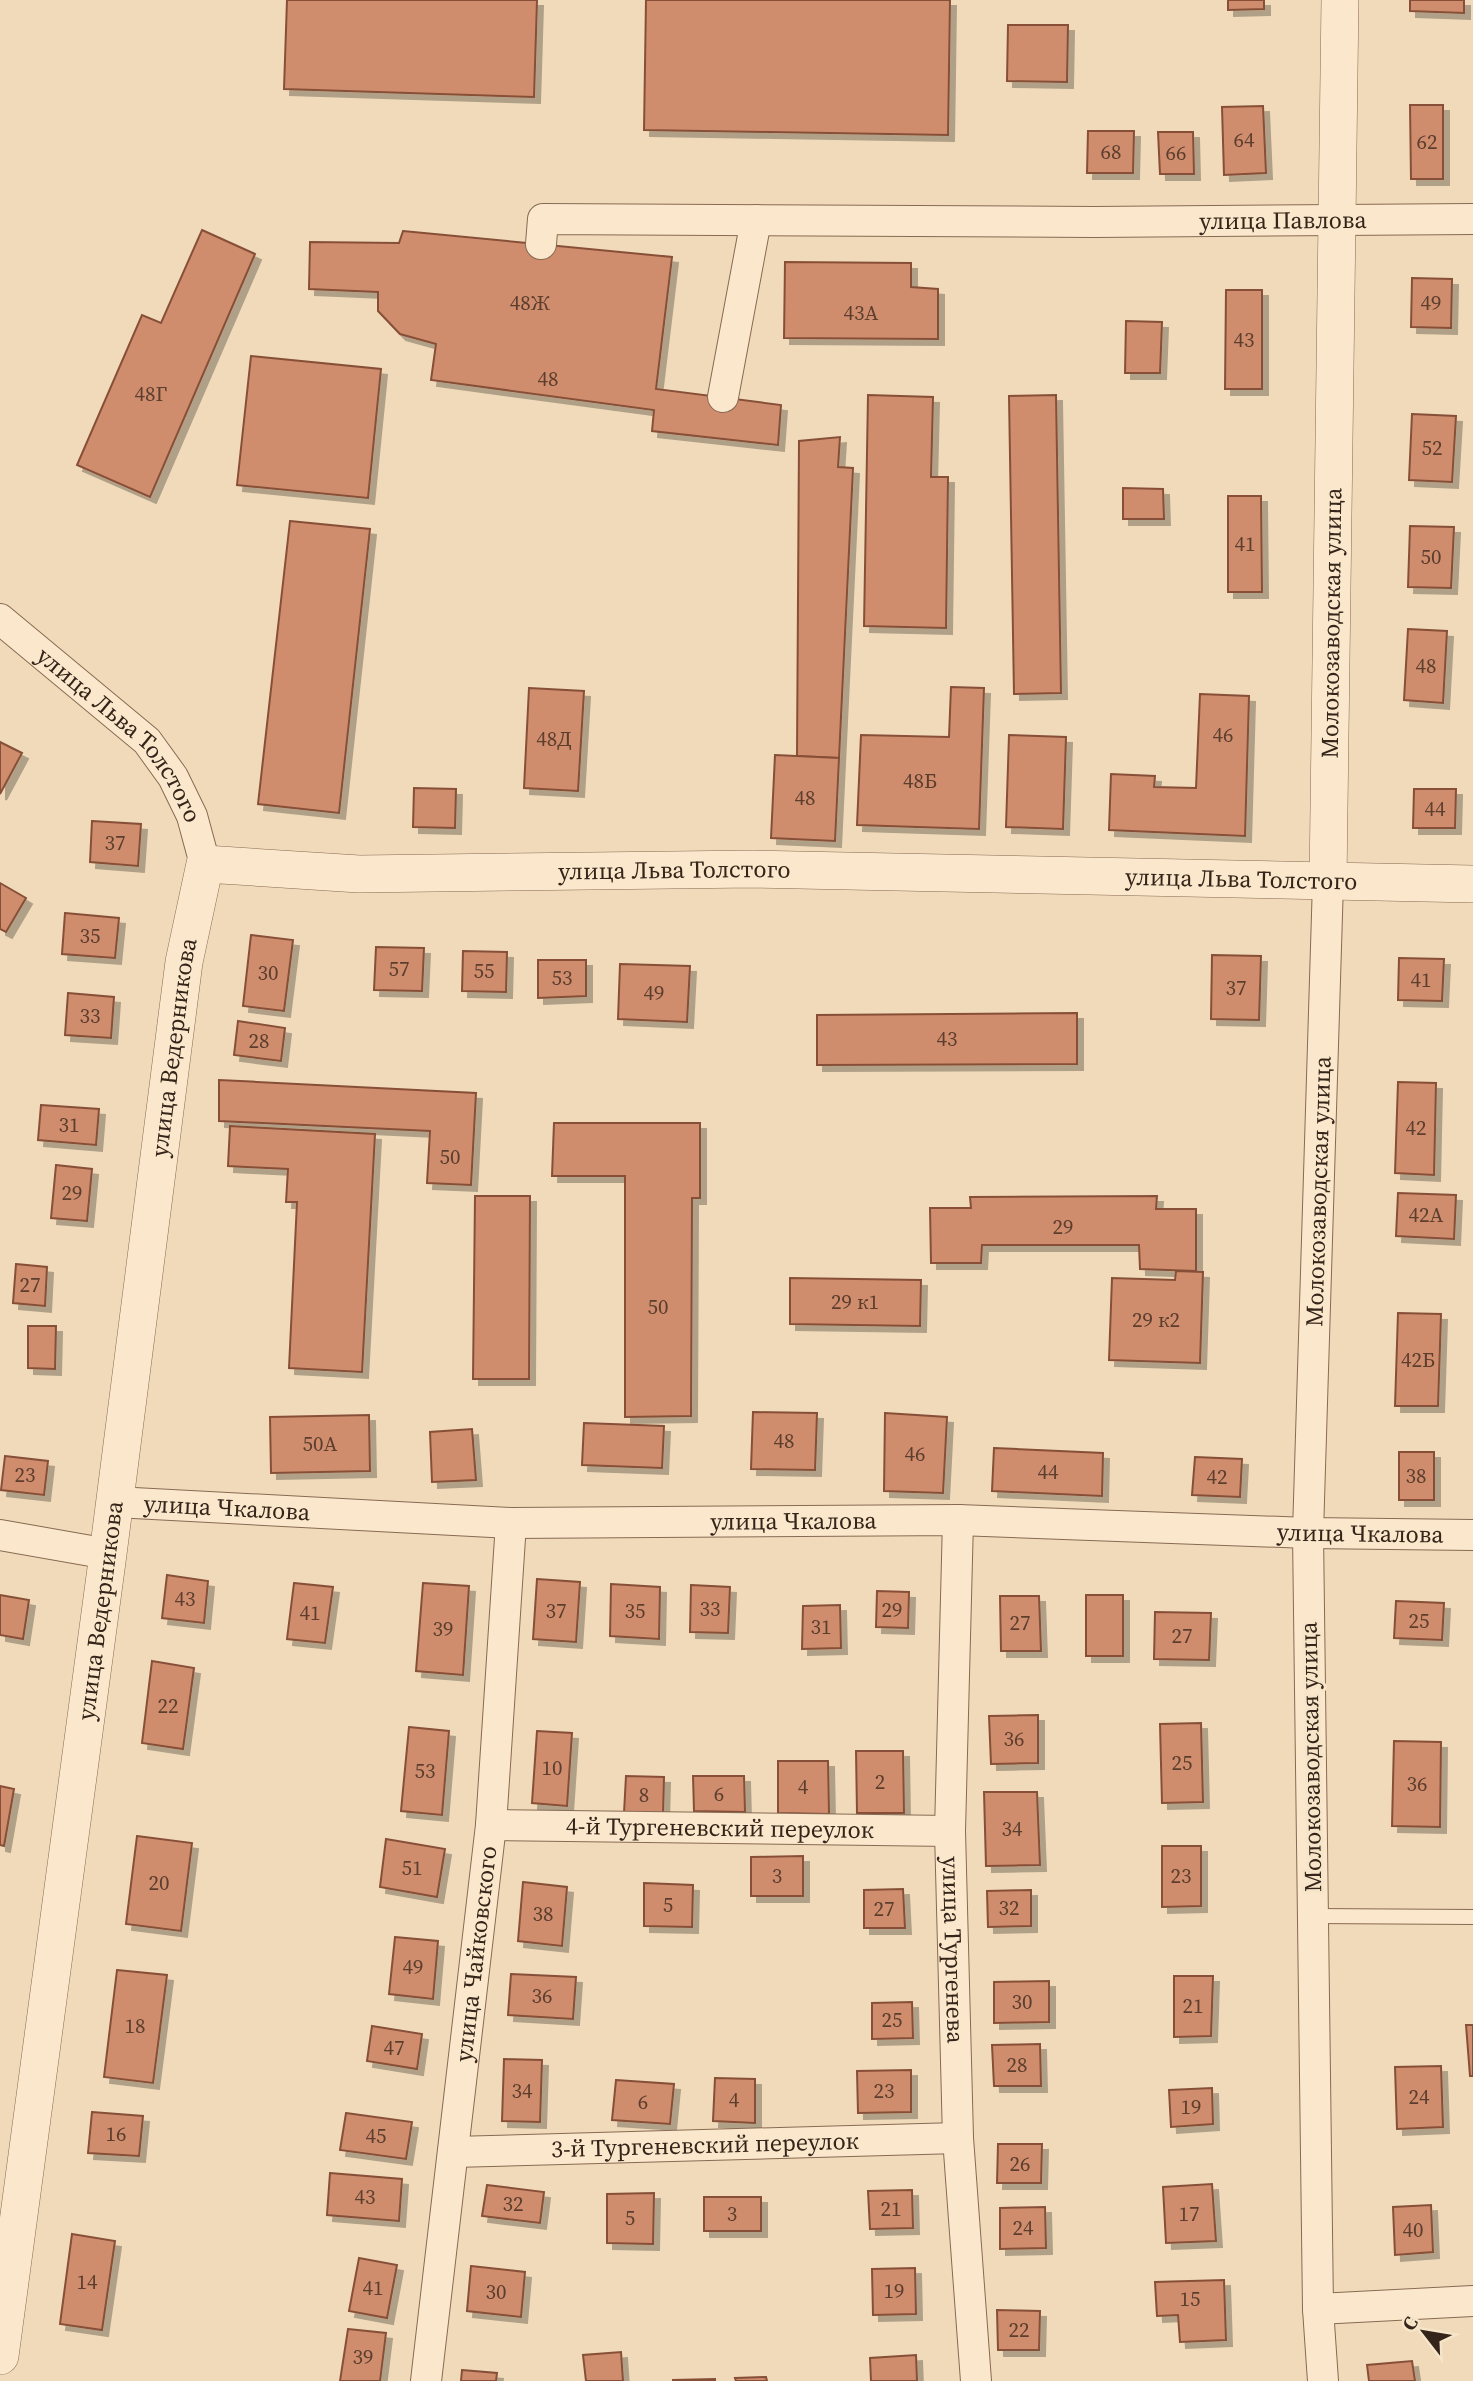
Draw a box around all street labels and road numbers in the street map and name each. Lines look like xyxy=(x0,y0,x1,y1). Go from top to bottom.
street label: улица Павлова xyxy=(1199,203,1367,237)
street label: Молокозаводская улица xyxy=(1313,487,1349,759)
street label: улица Льва Толстого xyxy=(30,639,210,828)
street label: улица Льва Толстого xyxy=(558,852,791,887)
street label: улица Льва Толстого xyxy=(1125,860,1358,898)
street label: улица Ведерникова xyxy=(142,934,205,1159)
street label: Молокозаводская улица xyxy=(1297,1055,1339,1327)
street label: улица Чкалова xyxy=(143,1487,312,1528)
street label: улица Ведерникова xyxy=(69,1498,131,1722)
street label: улица Чкалова xyxy=(710,1504,878,1538)
street label: улица Чкалова xyxy=(1276,1515,1444,1551)
street label: Молокозаводская улица xyxy=(1292,1621,1329,1893)
street label: 4-й Тургеневский переулок xyxy=(566,1809,874,1846)
street label: улица Чайковского xyxy=(446,1844,504,2064)
street label: улица Тургенева xyxy=(935,1856,973,2045)
street label: 3-й Тургеневский переулок xyxy=(550,2124,859,2165)

